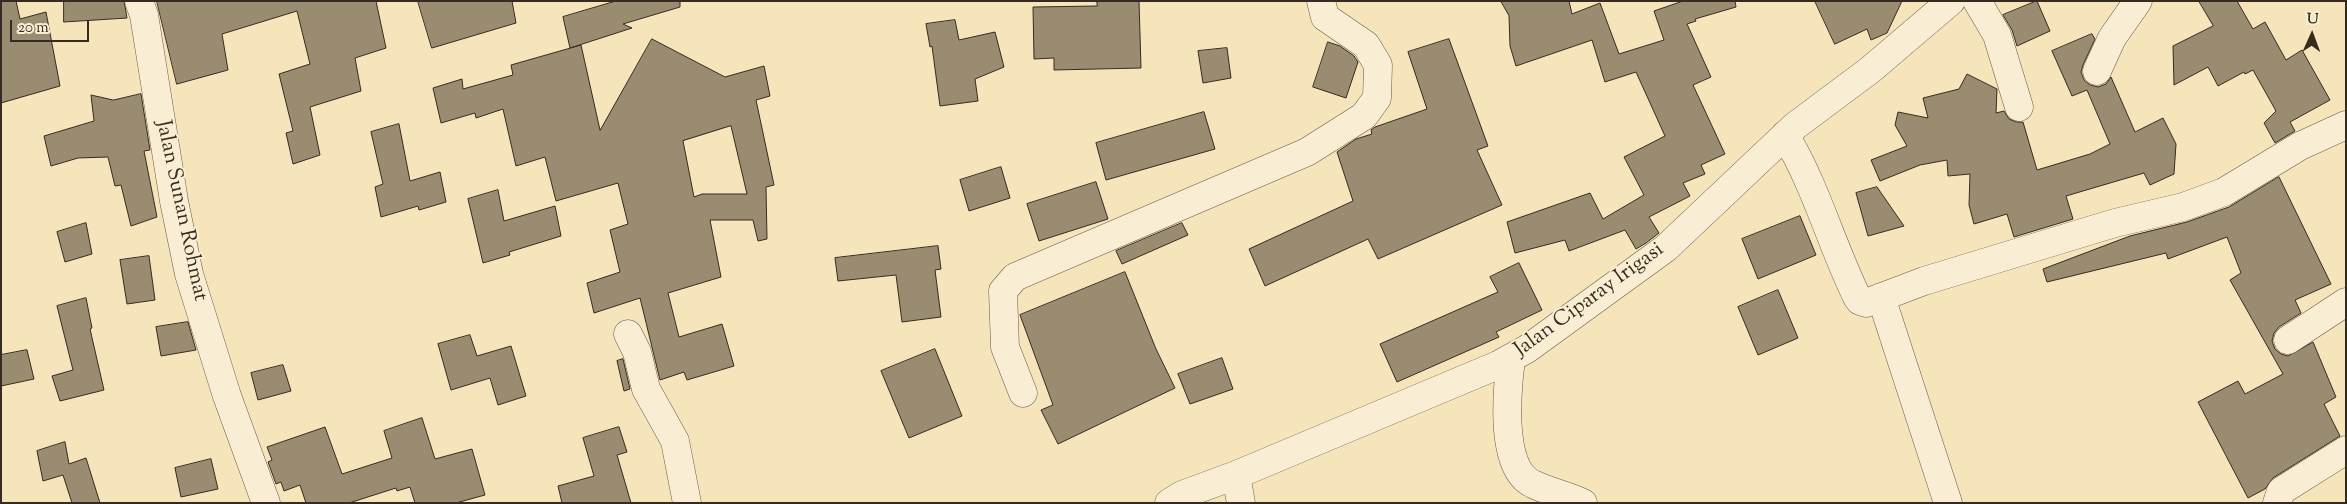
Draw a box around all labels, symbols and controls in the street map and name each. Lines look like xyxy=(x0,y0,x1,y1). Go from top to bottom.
scale bar xyxy=(12,10,91,42)
north arrow xyxy=(2287,10,2337,60)
text: U xyxy=(2306,10,2319,30)
text: 20 m xyxy=(18,18,49,39)
street label: Jalan Sunan Rohmat xyxy=(149,118,211,304)
street label: Jalan Ciparay Irigasi xyxy=(1510,238,1670,364)

